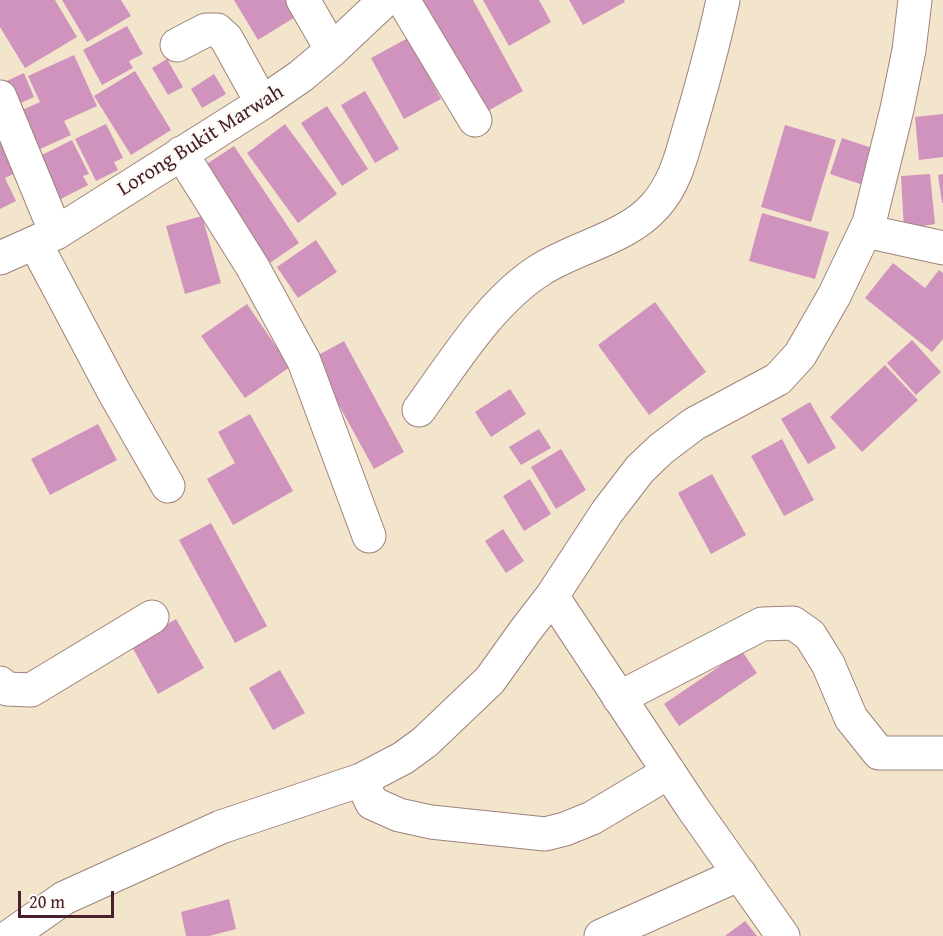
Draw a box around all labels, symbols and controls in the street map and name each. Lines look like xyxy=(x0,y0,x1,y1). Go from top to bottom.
street label: Lorong Bukit Marwah xyxy=(113,80,289,202)
scale bar xyxy=(21,879,117,917)
text: 20 m xyxy=(29,888,65,915)

